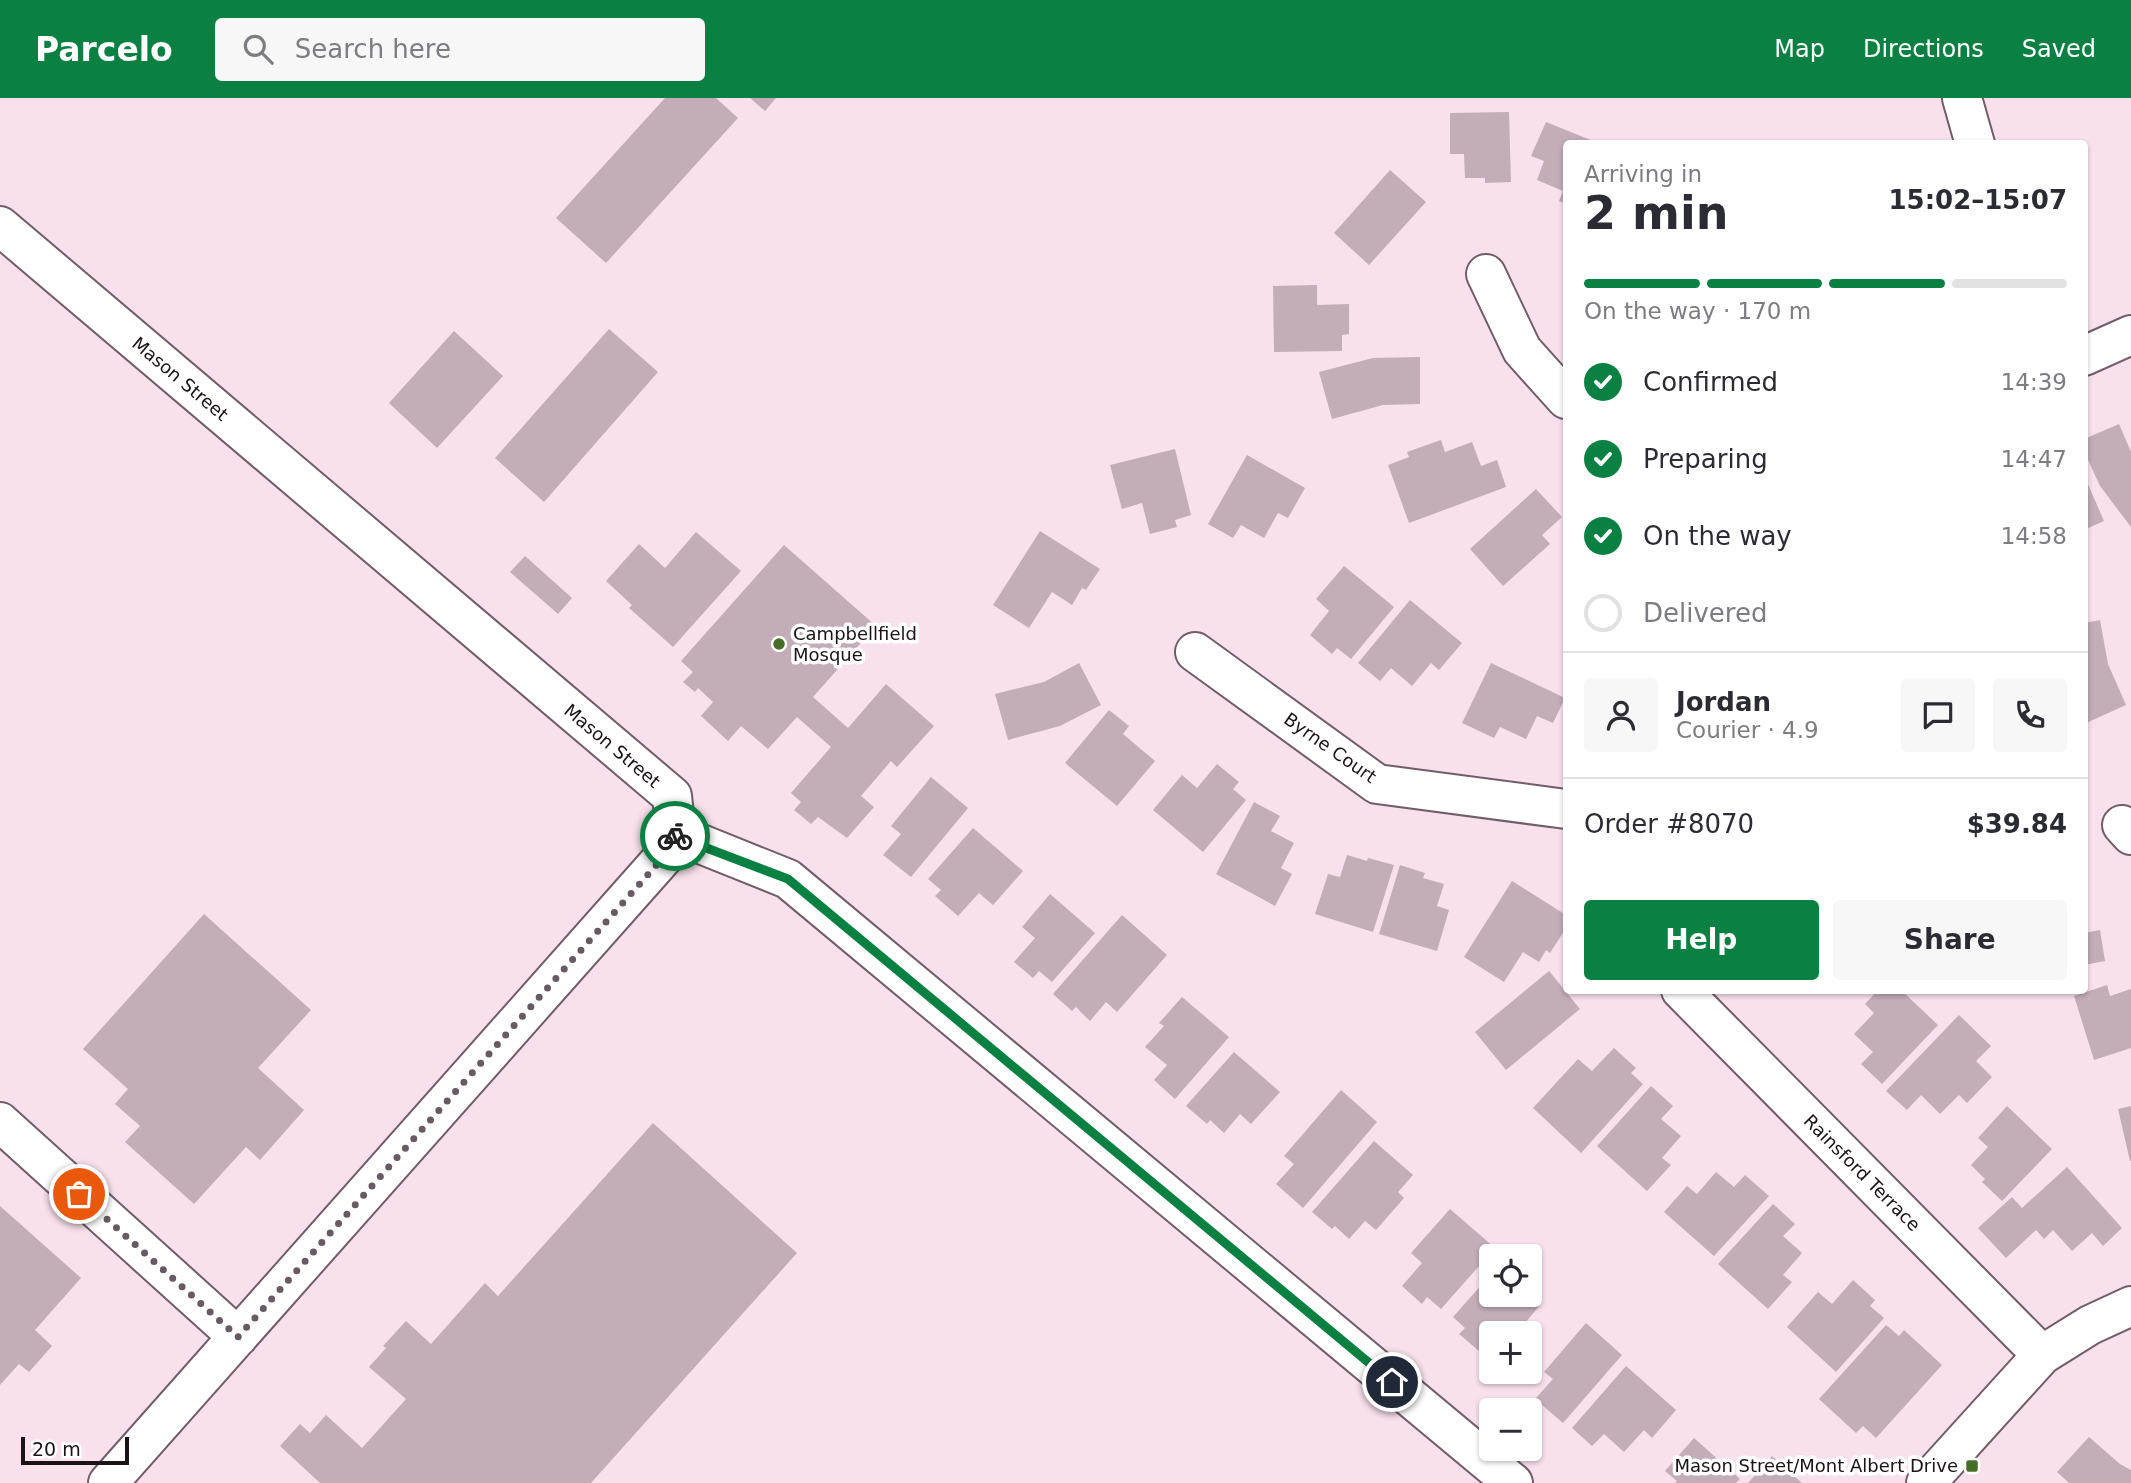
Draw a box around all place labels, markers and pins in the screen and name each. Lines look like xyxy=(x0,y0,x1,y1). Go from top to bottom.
place label: Campbellfield Mosque xyxy=(793,623,917,665)
marker: Campbellfield Mosque xyxy=(771,636,787,652)
pin xyxy=(49,1164,109,1224)
pin xyxy=(1362,1352,1422,1412)
place label: Mason Street/Mont Albert Drive xyxy=(1674,1455,1958,1476)
marker: Mason Street/Mont Albert Drive xyxy=(1964,1458,1980,1474)

